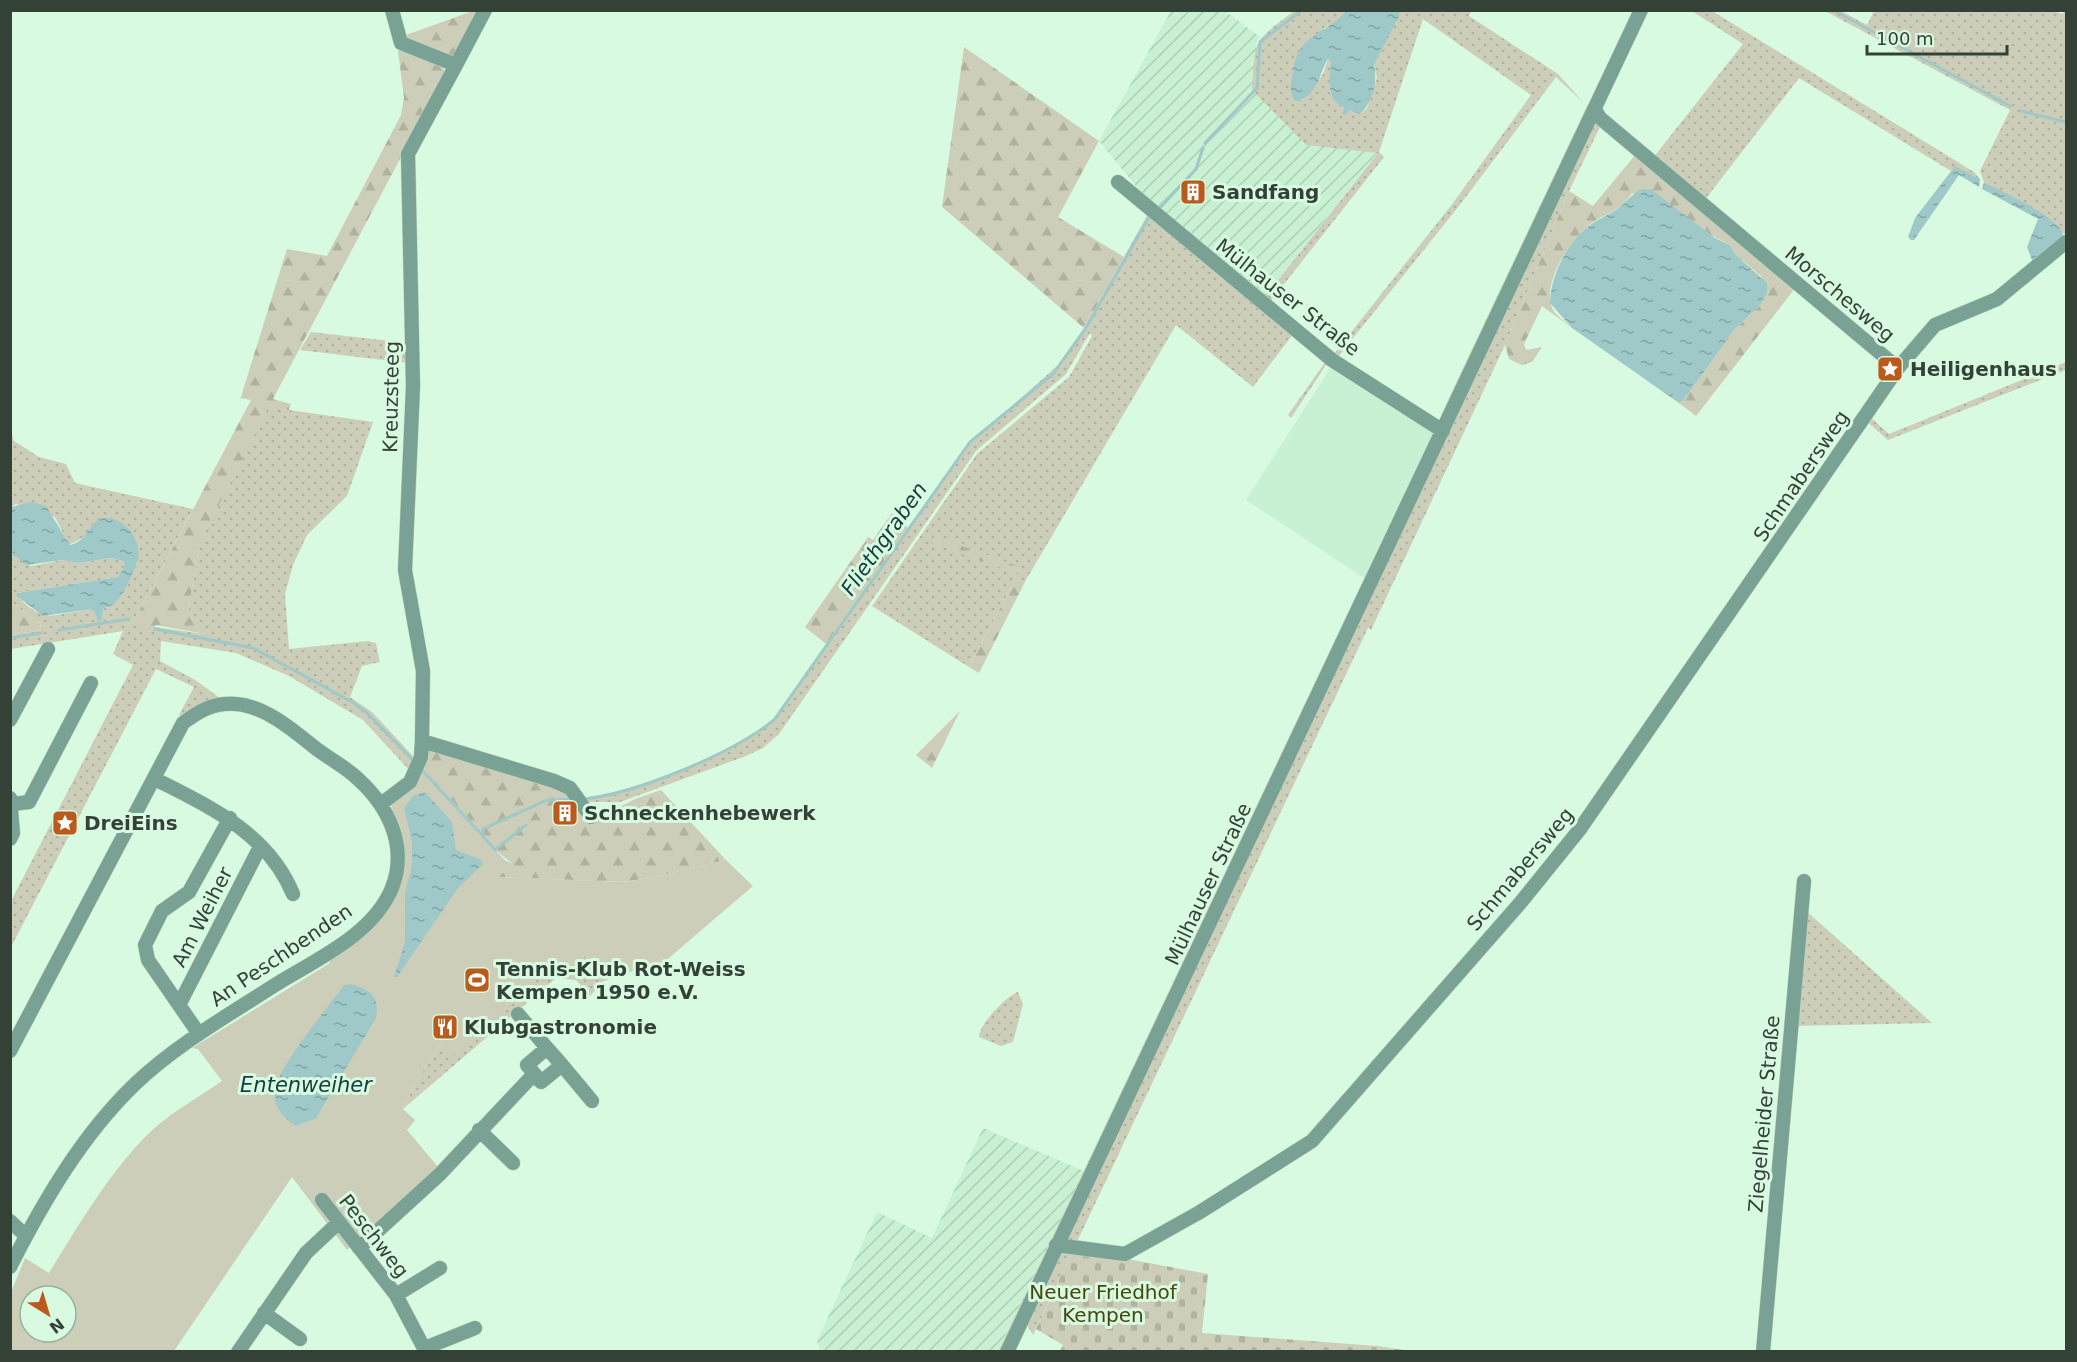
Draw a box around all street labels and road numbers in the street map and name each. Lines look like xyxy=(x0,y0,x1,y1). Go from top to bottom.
street label: Mülhauser Straße xyxy=(1211,233,1365,361)
street label: Morschesweg xyxy=(1780,241,1900,347)
street label: Kreuzsteeg xyxy=(378,341,404,453)
street label: Schmabersweg xyxy=(1748,406,1854,546)
street label: Mülhauser Straße xyxy=(1160,799,1256,969)
street label: Schmabersweg xyxy=(1462,803,1578,935)
street label: Am Weiher xyxy=(167,862,238,971)
street label: An Peschbenden xyxy=(206,899,356,1011)
street label: Ziegelheider Straße xyxy=(1743,1014,1785,1214)
street label: Peschweg xyxy=(334,1190,414,1282)

